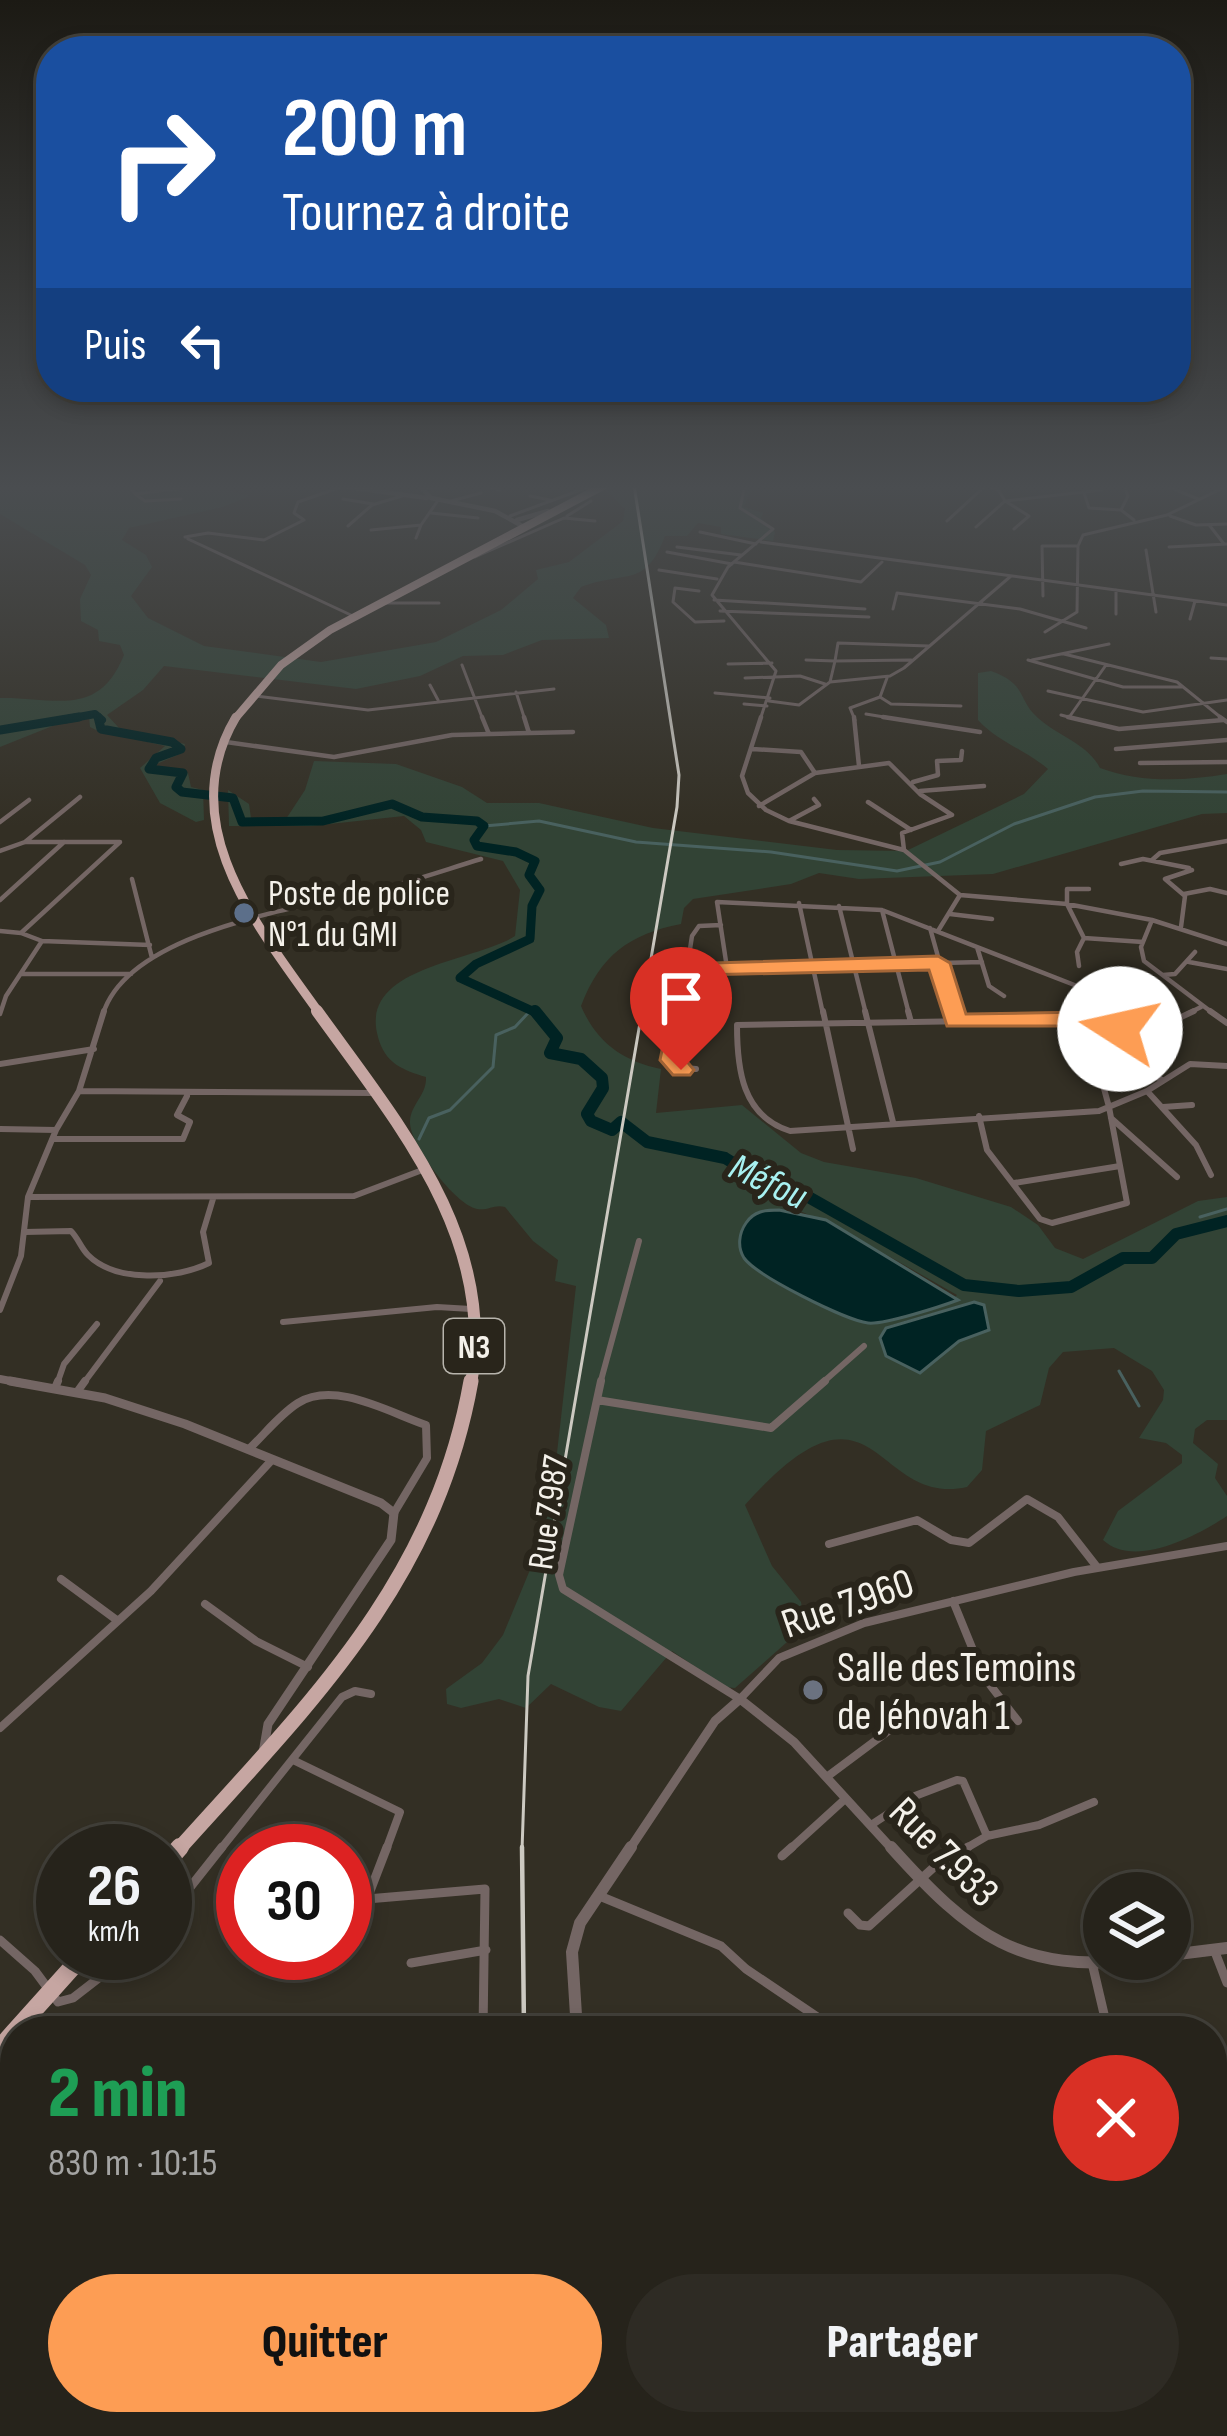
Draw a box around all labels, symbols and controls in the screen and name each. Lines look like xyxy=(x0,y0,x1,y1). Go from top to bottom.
text: 200 m xyxy=(282,79,468,180)
icon: right xyxy=(84,84,240,240)
text: Tournez à droite xyxy=(282,181,570,246)
icon: left xyxy=(170,312,236,378)
text: Puis xyxy=(84,318,146,373)
place label: Poste de police N°1 du GMI xyxy=(268,873,450,957)
marker: Poste de police N°1 du GMI xyxy=(231,900,257,926)
pin xyxy=(630,947,732,1070)
icon: arrive xyxy=(648,965,714,1031)
position arrow xyxy=(1057,966,1183,1092)
water label: Méfou xyxy=(722,1144,814,1221)
road number: N3 xyxy=(444,1319,504,1373)
street label: Rue 7.987 xyxy=(520,1452,579,1572)
street label: Rue 7.960 xyxy=(775,1558,921,1651)
place label: Salle desTemoins de Jéhovah 1 xyxy=(837,1643,1076,1742)
marker: Salle desTemoins de Jéhovah 1 xyxy=(800,1677,826,1703)
street label: Rue 7.933 xyxy=(878,1787,1009,1918)
speed limit sign: 30 xyxy=(216,1824,372,1980)
text: 26 xyxy=(87,1851,141,1923)
map controls xyxy=(1083,1872,1191,1980)
button: layers xyxy=(1083,1872,1191,1980)
text: km/h xyxy=(88,1914,140,1950)
text: 2 min xyxy=(48,2051,188,2138)
button: close xyxy=(1053,2055,1179,2181)
text: 830 m · 10:15 xyxy=(48,2140,217,2187)
button: Quitter xyxy=(48,2274,602,2412)
button: Partager xyxy=(626,2274,1179,2412)

